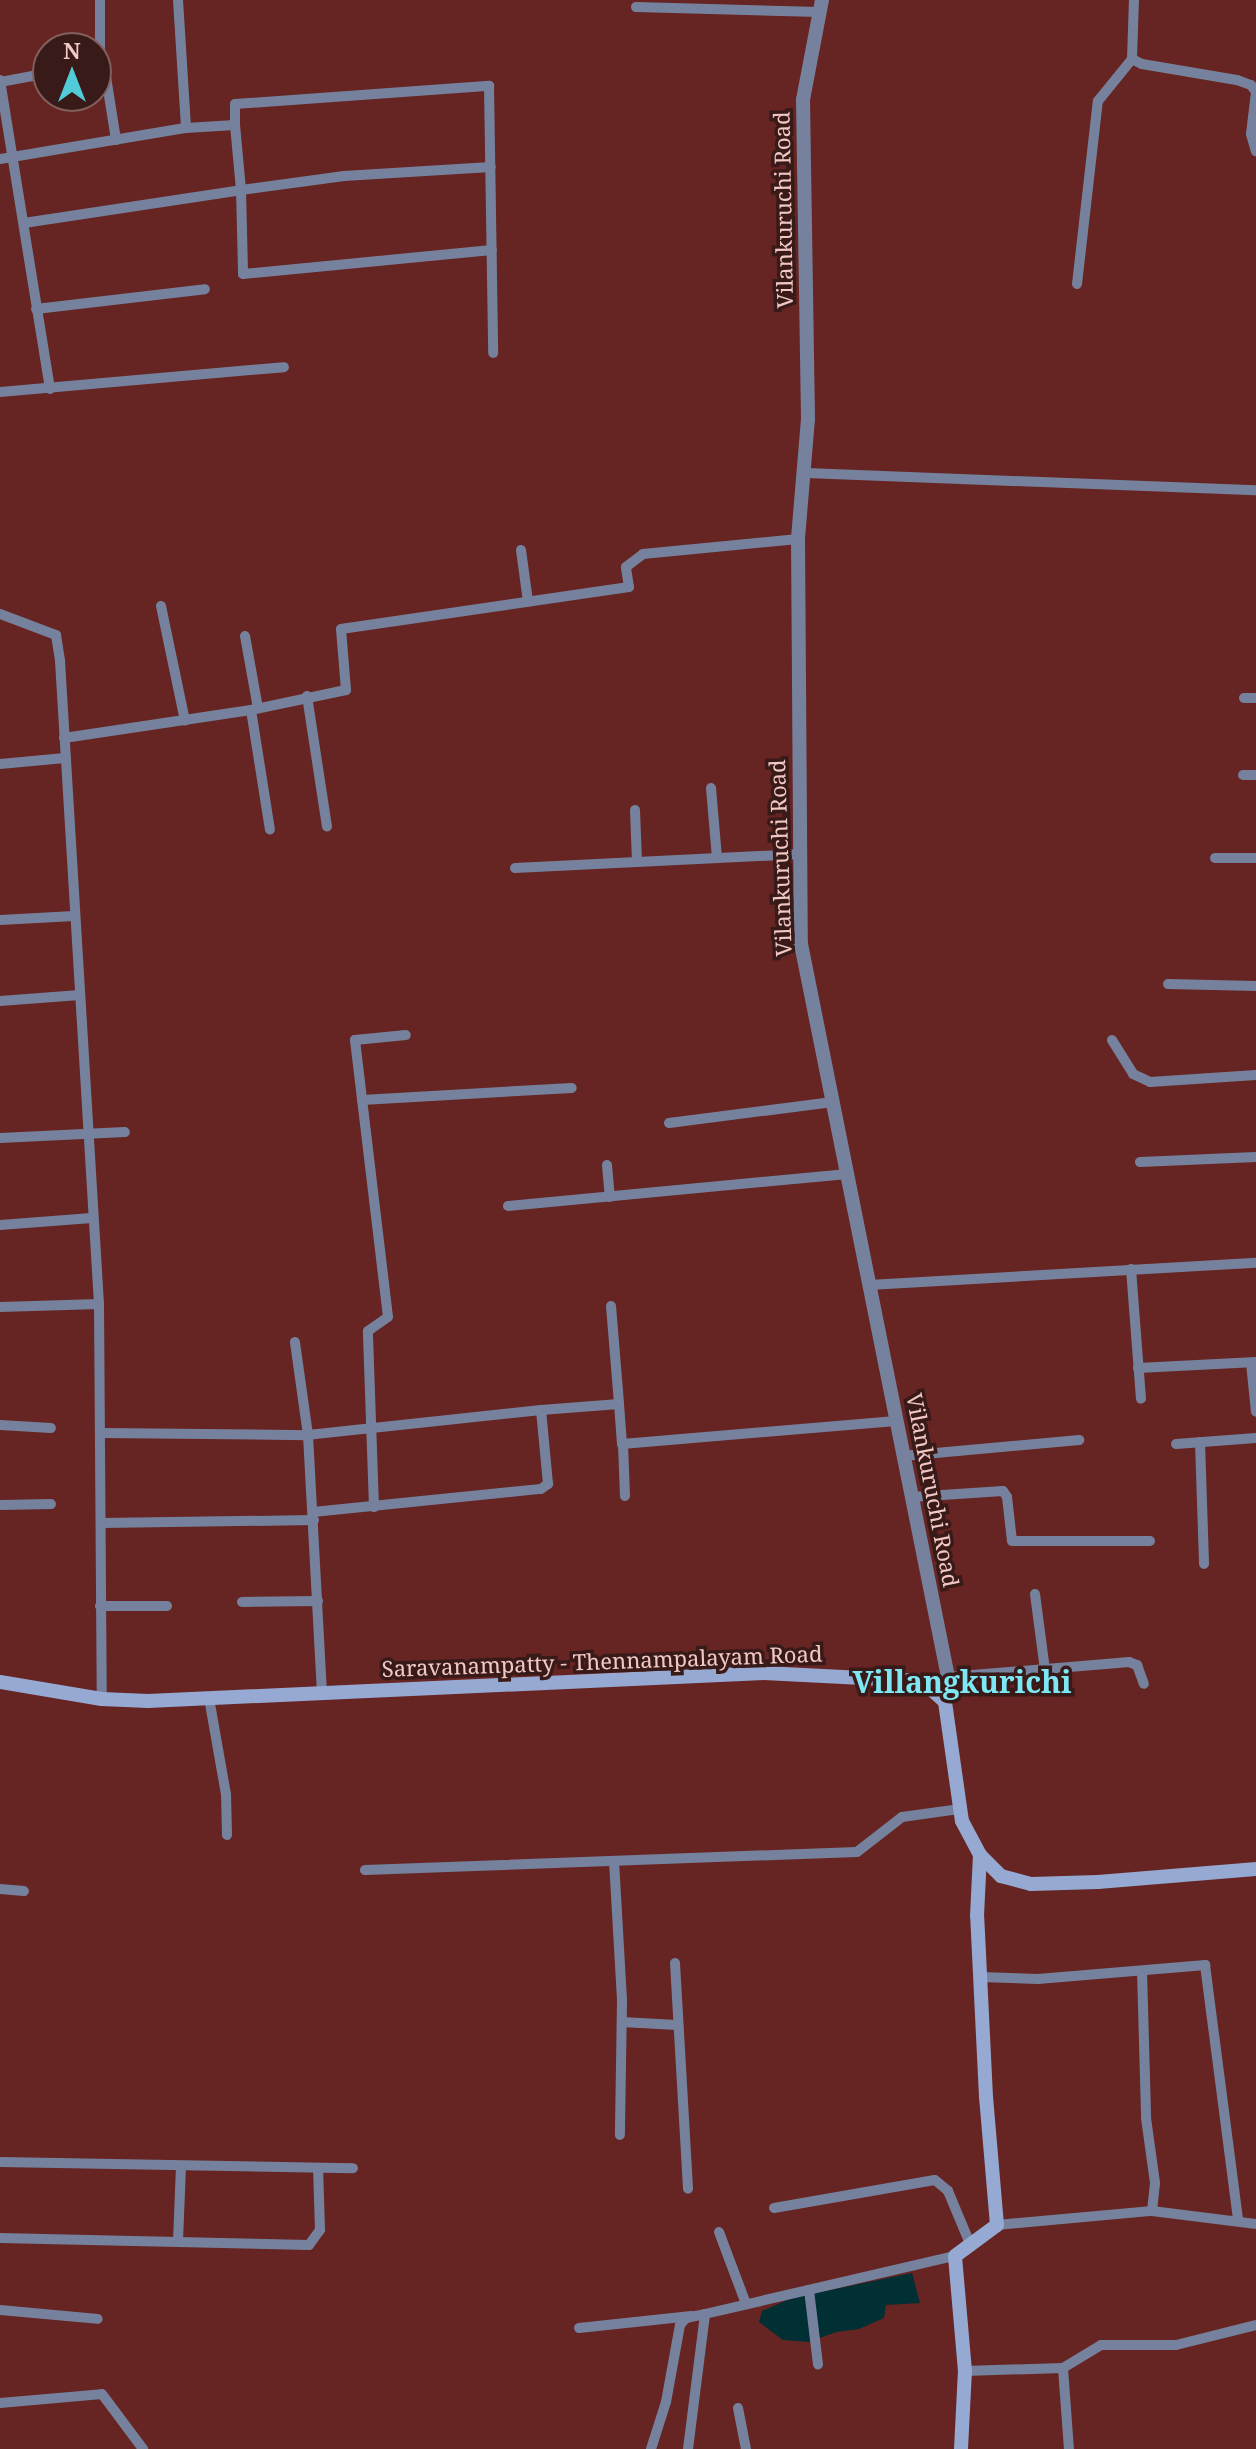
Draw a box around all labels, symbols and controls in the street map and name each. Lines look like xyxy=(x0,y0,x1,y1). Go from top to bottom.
north arrow xyxy=(32,32,112,112)
text: N xyxy=(63,35,81,65)
street label: Vilankuruchi Road xyxy=(768,111,798,309)
street label: Vilankuruchi Road xyxy=(763,759,797,957)
street label: Vilankuruchi Road xyxy=(901,1391,965,1589)
street label: Saravanampatty - Thennampalayam Road xyxy=(381,1640,823,1682)
district label: Villangkurichi xyxy=(852,1664,1072,1700)

